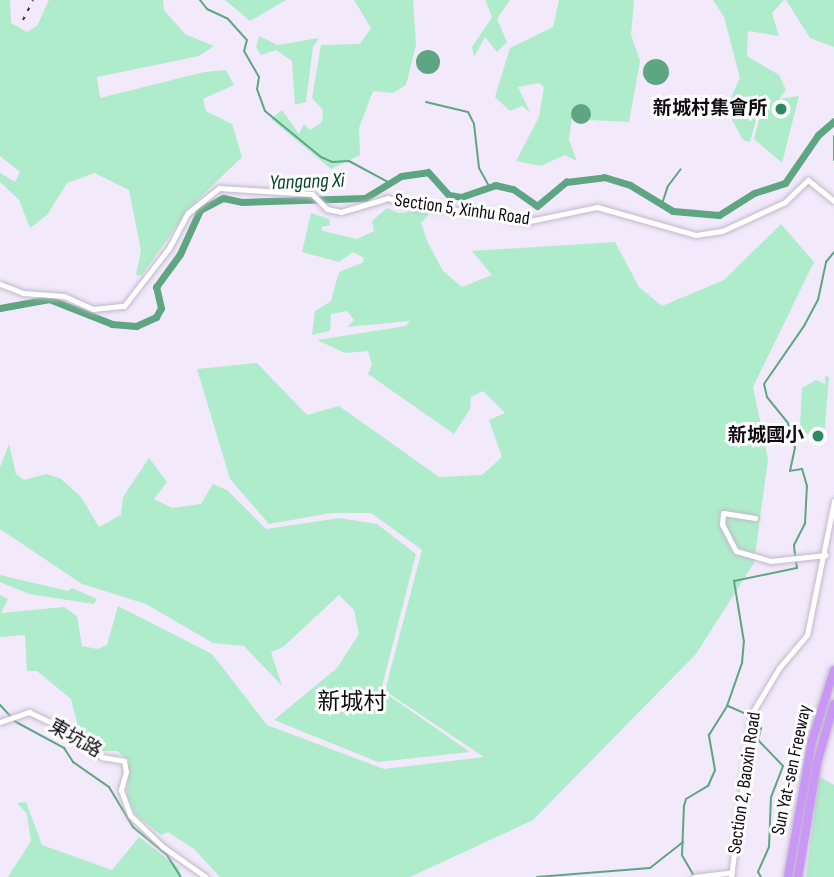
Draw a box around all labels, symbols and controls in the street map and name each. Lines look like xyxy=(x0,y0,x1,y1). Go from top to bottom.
place label: 新城村集會所 xyxy=(653,98,767,120)
marker: 新城村集會所 xyxy=(773,101,789,117)
water label: Yangang Xi xyxy=(269,168,345,196)
street label: Section 5, Xinhu Road xyxy=(393,189,531,231)
place label: 新城國小 xyxy=(728,425,804,447)
marker: 新城國小 xyxy=(810,428,826,444)
district label: 新城村 xyxy=(318,688,386,716)
street label: Sun Yat-sen Freeway xyxy=(767,703,817,837)
street label: Section 2, Baoxin Road xyxy=(724,711,766,855)
street label: 東坑路 xyxy=(45,715,105,763)

